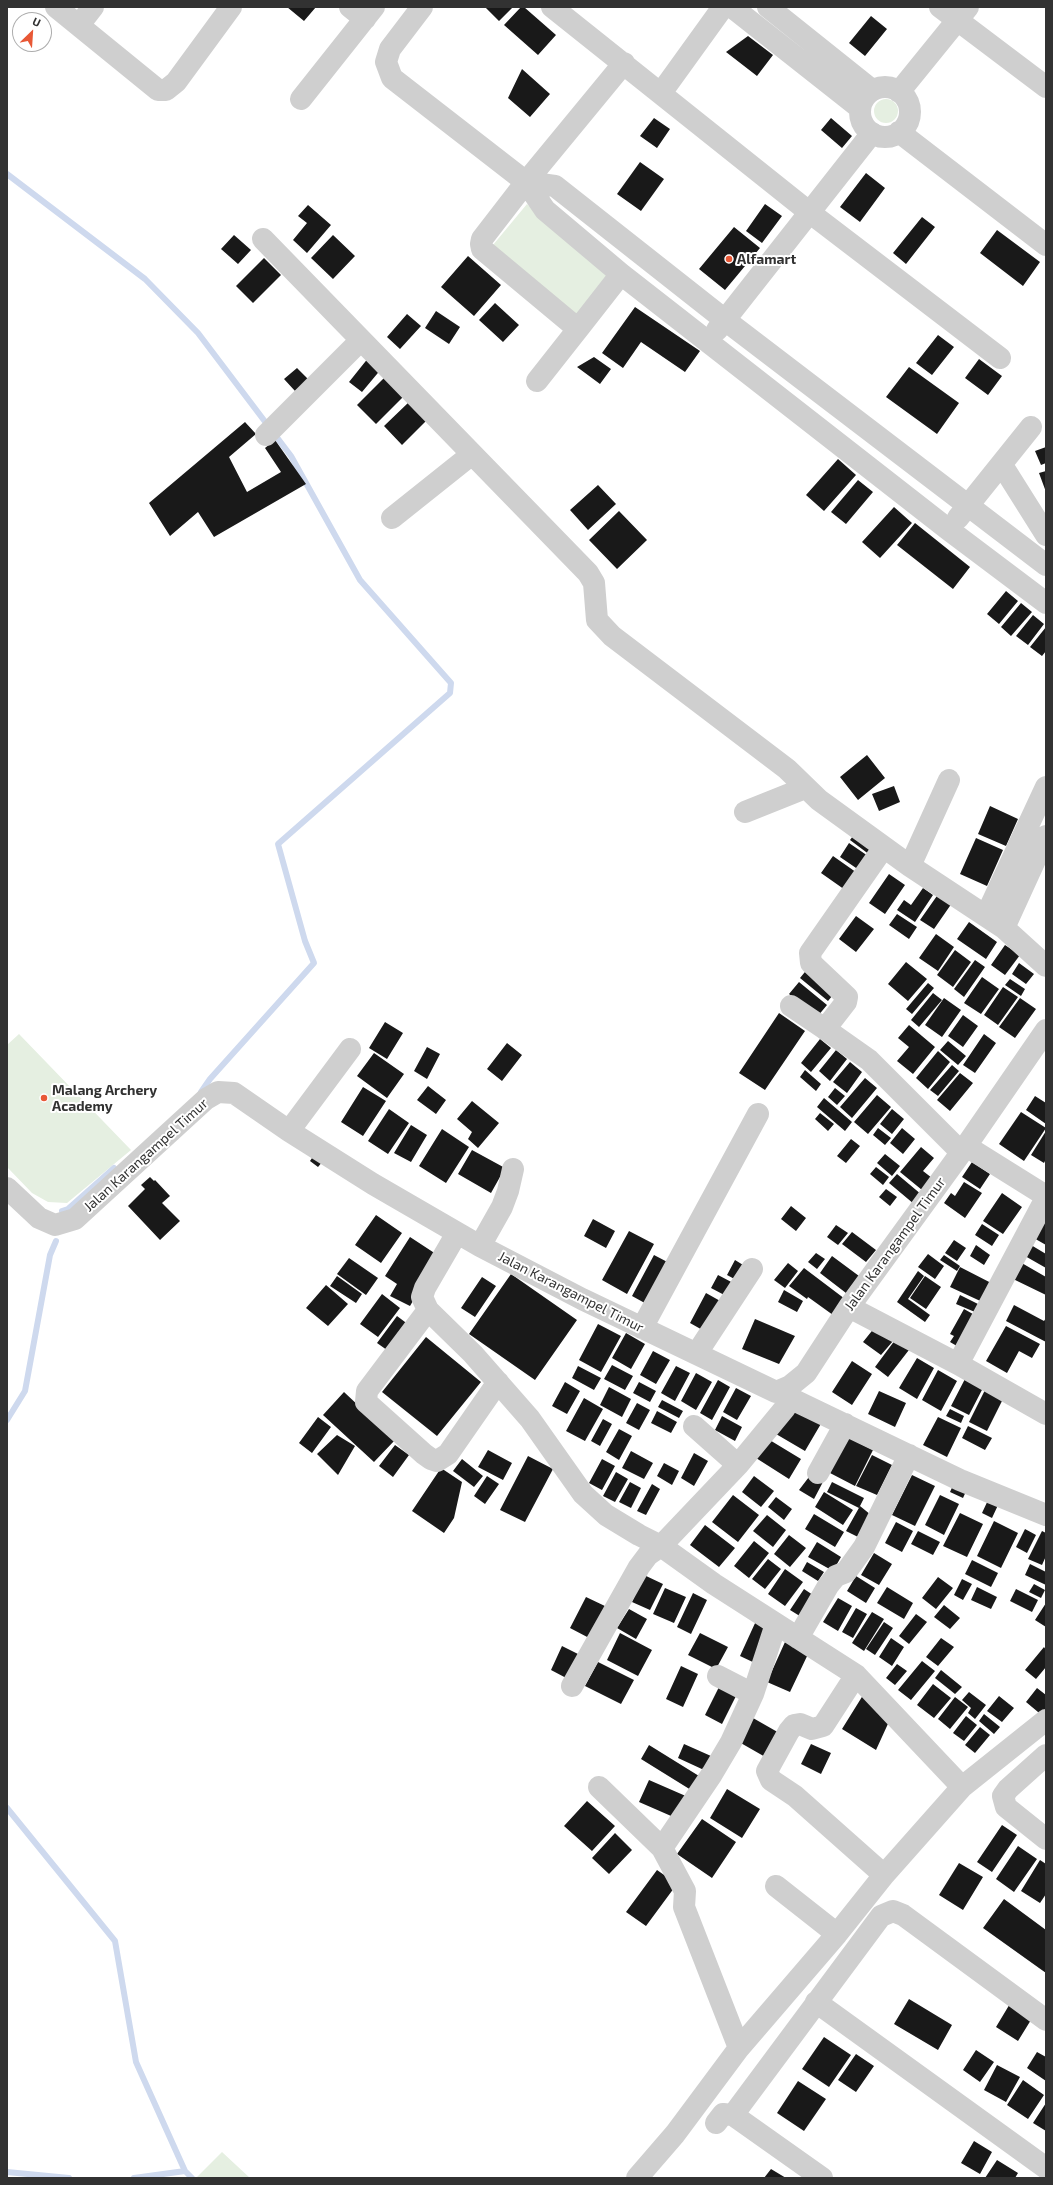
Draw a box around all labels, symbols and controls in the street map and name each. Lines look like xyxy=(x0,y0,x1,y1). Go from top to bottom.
north arrow xyxy=(12,12,52,52)
text: U xyxy=(31,14,43,29)
place label: Alfamart xyxy=(737,251,796,267)
marker: Alfamart xyxy=(724,254,734,264)
place label: Malang Archery Academy xyxy=(52,1082,157,1114)
marker: Malang Archery Academy xyxy=(39,1093,49,1103)
street label: Jalan Karangampel Timur xyxy=(81,1095,211,1215)
street label: Jalan Karangampel Timur xyxy=(841,1174,949,1314)
street label: Jalan Karangampel Timur xyxy=(495,1248,647,1336)

